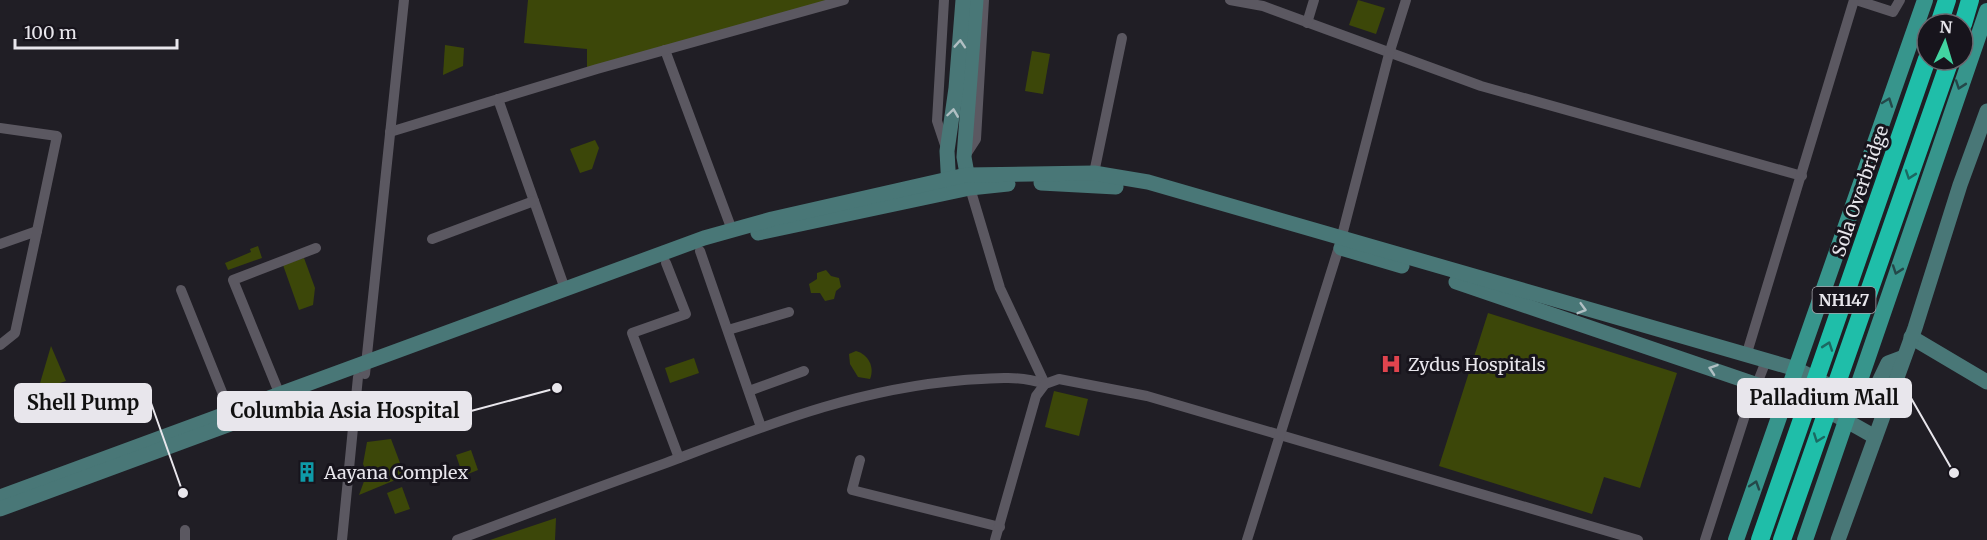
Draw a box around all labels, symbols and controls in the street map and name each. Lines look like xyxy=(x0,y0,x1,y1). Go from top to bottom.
scale bar xyxy=(15,12,177,50)
north arrow xyxy=(1915,12,1975,72)
text: N xyxy=(1939,17,1953,37)
text: 100 m xyxy=(24,21,77,44)
one-way arrow xyxy=(953,39,966,48)
one-way arrow xyxy=(1955,79,1968,90)
one-way arrow xyxy=(1881,97,1894,108)
one-way arrow xyxy=(946,108,958,118)
street label: Sola Overbridge xyxy=(1827,122,1893,260)
one-way arrow xyxy=(1905,169,1917,180)
one-way arrow xyxy=(1892,264,1904,275)
road number: NH147 xyxy=(1812,287,1876,313)
one-way arrow xyxy=(1576,302,1587,314)
one-way arrow xyxy=(1820,341,1833,352)
hospital icon: Zydus Hospitals xyxy=(1379,352,1403,376)
place label: Zydus Hospitals xyxy=(1408,353,1546,376)
one-way arrow xyxy=(1708,364,1719,377)
callout: Palladium Mall xyxy=(1738,379,1911,417)
callout: Shell Pump xyxy=(15,384,151,422)
text: Palladium Mall xyxy=(1749,385,1899,410)
text: Shell Pump xyxy=(27,390,139,415)
callout: Columbia Asia Hospital xyxy=(218,392,471,430)
text: Columbia Asia Hospital xyxy=(231,398,460,423)
one-way arrow xyxy=(1812,432,1825,443)
building icon: Aayana Complex xyxy=(295,460,319,484)
place label: Aayana Complex xyxy=(323,461,468,484)
one-way arrow xyxy=(1747,480,1760,491)

